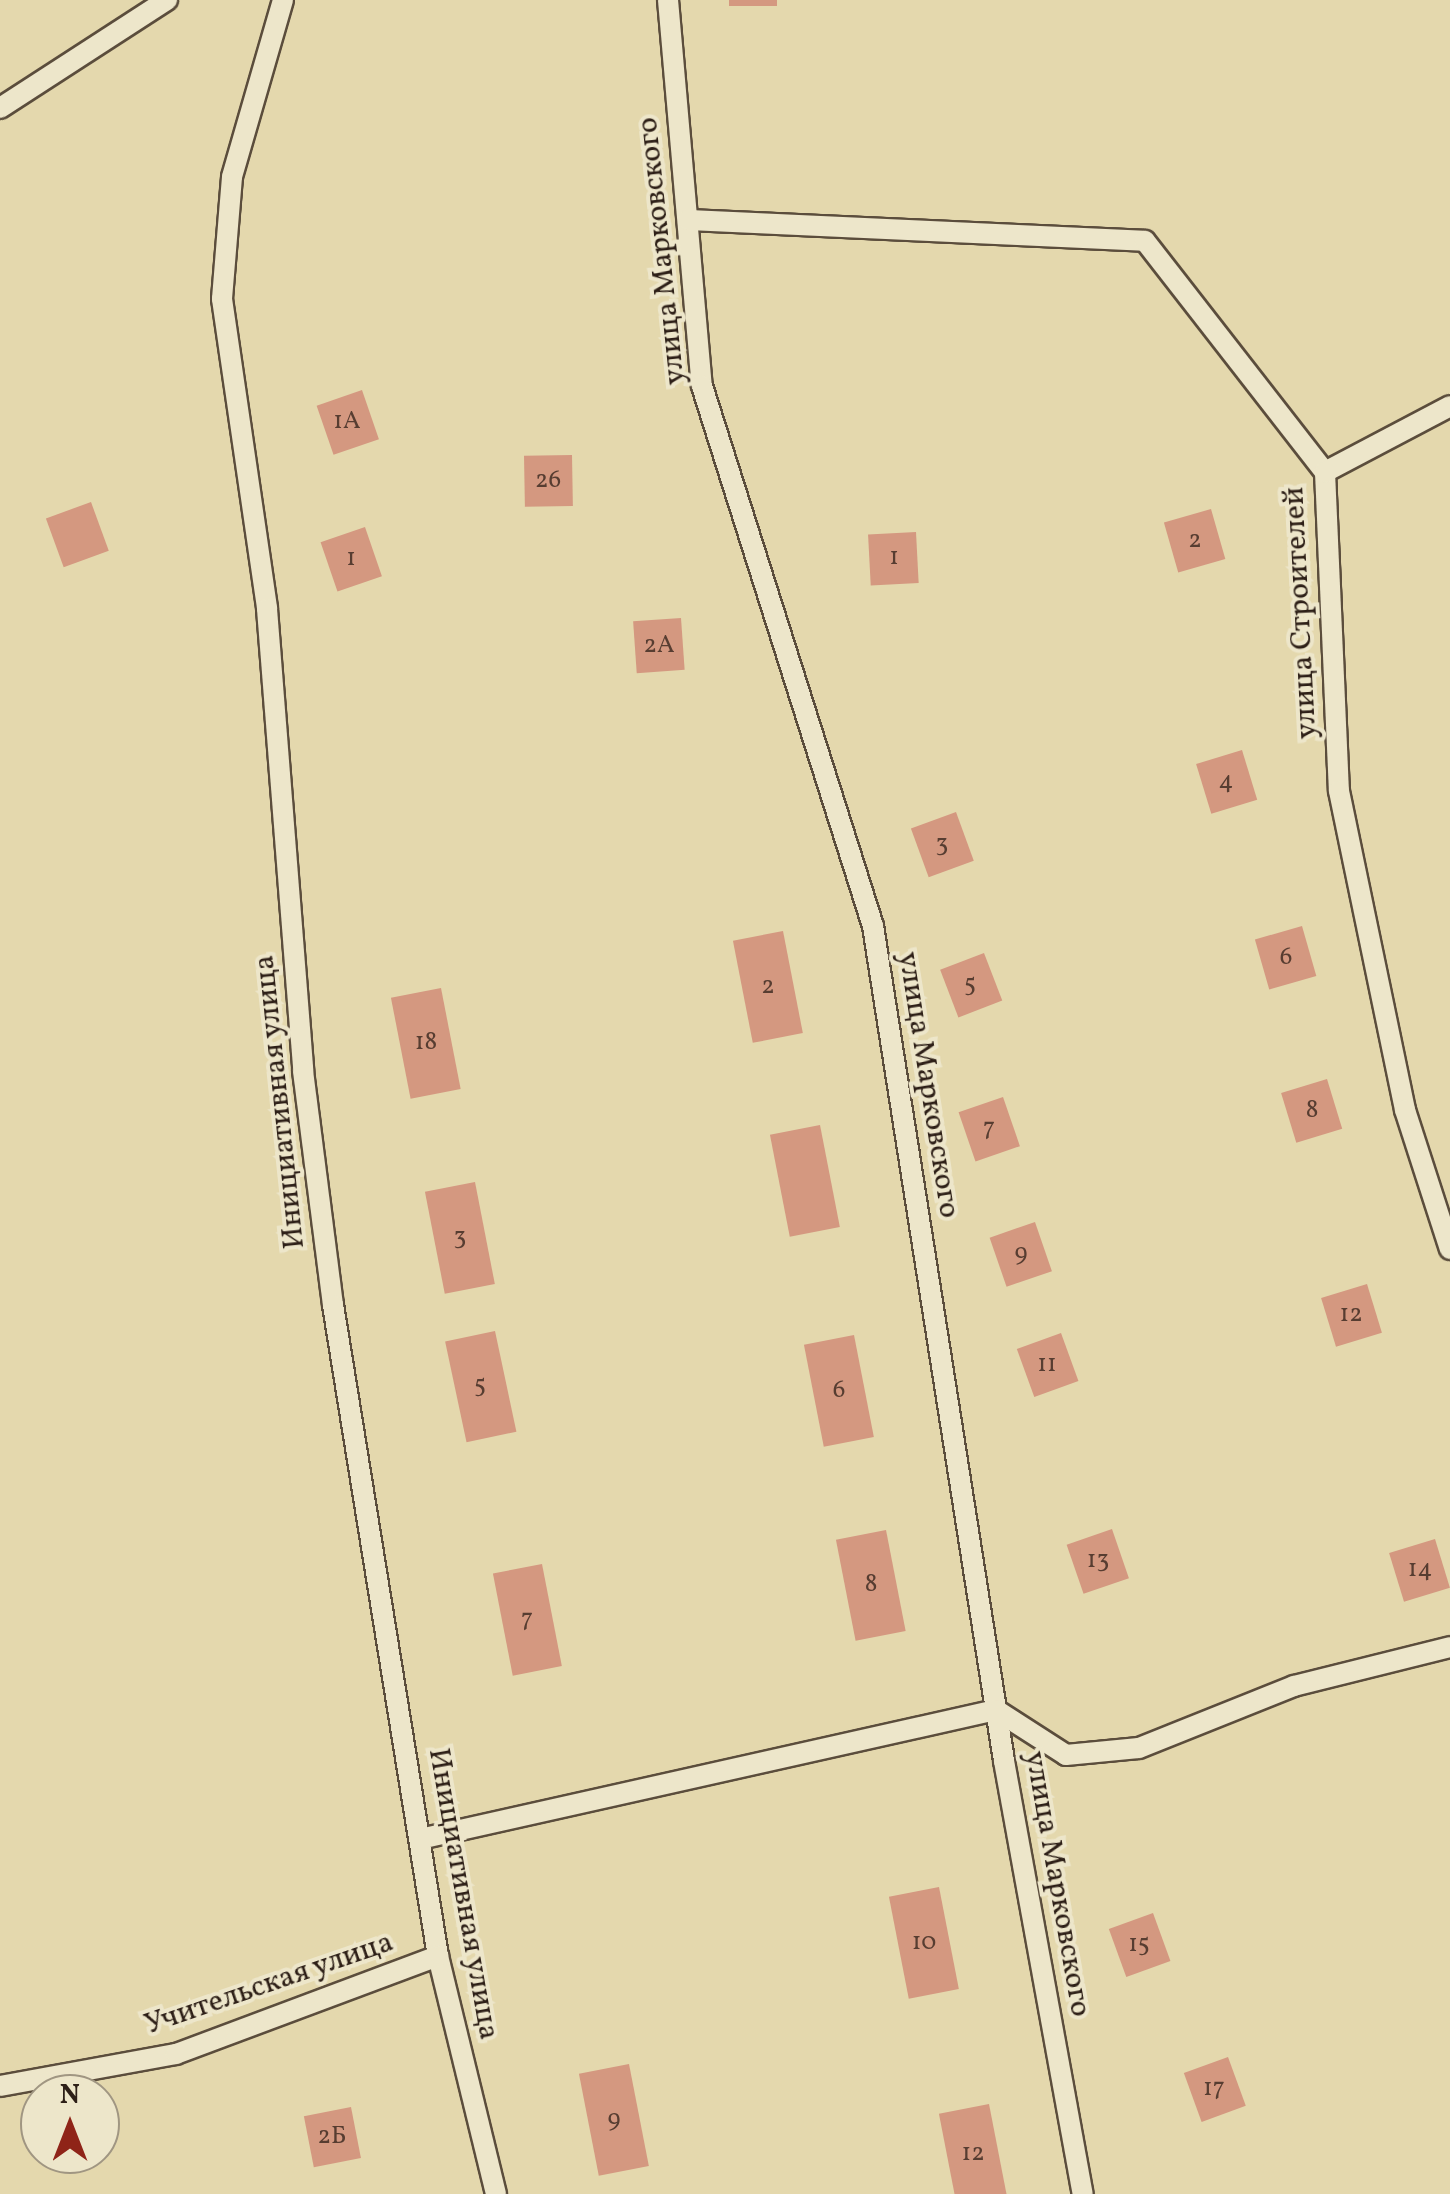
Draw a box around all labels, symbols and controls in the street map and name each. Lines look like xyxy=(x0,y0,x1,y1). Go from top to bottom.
street label: улица Марковского xyxy=(630,115,694,387)
house number: 1А xyxy=(333,407,361,437)
house number: 26 xyxy=(535,466,561,496)
street label: улица Строителей xyxy=(1276,486,1326,740)
house number: 2 xyxy=(1188,526,1202,556)
house number: 1 xyxy=(889,543,899,573)
house number: 1 xyxy=(346,544,356,574)
house number: 2А xyxy=(643,631,675,661)
house number: 4 xyxy=(1219,767,1233,797)
house number: 3 xyxy=(936,830,948,860)
house number: 6 xyxy=(1280,943,1292,973)
street label: улица Марковского xyxy=(889,949,967,1221)
street label: Инициативная улица xyxy=(247,953,313,1251)
house number: 5 xyxy=(964,970,976,1000)
house number: 2 xyxy=(761,972,775,1002)
house number: 18 xyxy=(415,1028,437,1058)
house number: 8 xyxy=(1306,1096,1318,1126)
house number: 7 xyxy=(983,1114,995,1144)
house number: 3 xyxy=(454,1223,466,1253)
house number: 9 xyxy=(1015,1239,1027,1269)
house number: 12 xyxy=(1339,1300,1363,1330)
house number: 11 xyxy=(1037,1350,1057,1380)
house number: 5 xyxy=(474,1371,486,1401)
house number: 6 xyxy=(833,1376,845,1406)
house number: 13 xyxy=(1087,1546,1109,1576)
house number: 14 xyxy=(1408,1555,1432,1585)
house number: 8 xyxy=(865,1570,877,1600)
house number: 7 xyxy=(521,1605,533,1635)
street label: Инициативная улица xyxy=(420,1745,506,2043)
street label: улица Марковского xyxy=(1016,1748,1098,2020)
street label: Учительская улица xyxy=(139,1924,399,2044)
house number: 10 xyxy=(912,1928,936,1958)
house number: 15 xyxy=(1128,1930,1150,1960)
north arrow xyxy=(20,2074,120,2174)
house number: 17 xyxy=(1203,2074,1225,2104)
text: N xyxy=(60,2076,80,2115)
house number: 9 xyxy=(608,2105,620,2135)
house number: 2Б xyxy=(318,2122,346,2152)
house number: 12 xyxy=(961,2139,985,2169)

